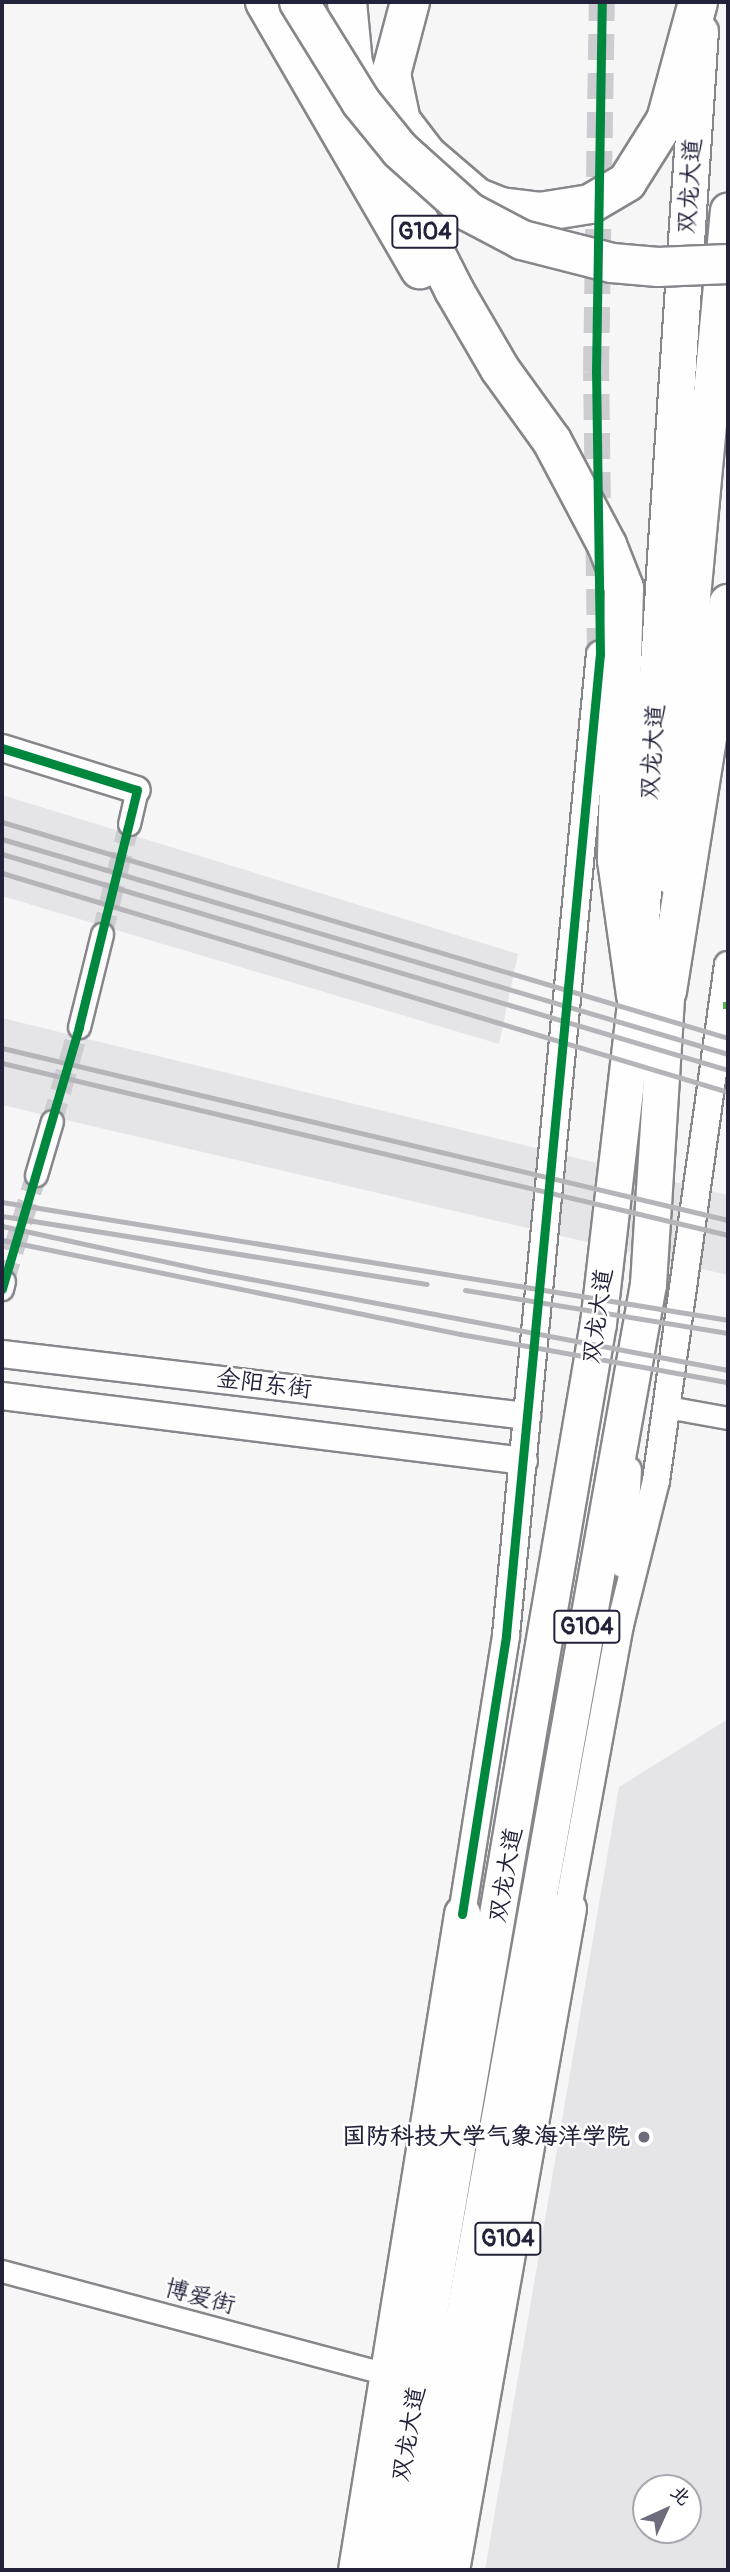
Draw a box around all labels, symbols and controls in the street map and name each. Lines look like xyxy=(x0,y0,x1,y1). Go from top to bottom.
street label: 双龙大道 xyxy=(672,137,708,235)
road number: G104 xyxy=(390,213,460,252)
street label: 双龙大道 xyxy=(635,703,671,801)
street label: 双龙大道 xyxy=(577,1266,619,1366)
street label: 金阳东街 xyxy=(215,1364,313,1404)
road number: G104 xyxy=(552,1608,622,1646)
street label: 双龙大道 xyxy=(483,1825,529,1925)
place label: 国防科技大学气象海洋学院 xyxy=(342,2123,630,2151)
marker: 国防科技大学气象海洋学院 xyxy=(636,2129,652,2145)
road number: G104 xyxy=(473,2220,543,2258)
street label: 博爱街 xyxy=(161,2274,239,2320)
street label: 双龙大道 xyxy=(386,2384,432,2484)
north arrow xyxy=(632,2474,702,2544)
text: 北 xyxy=(665,2480,696,2511)

